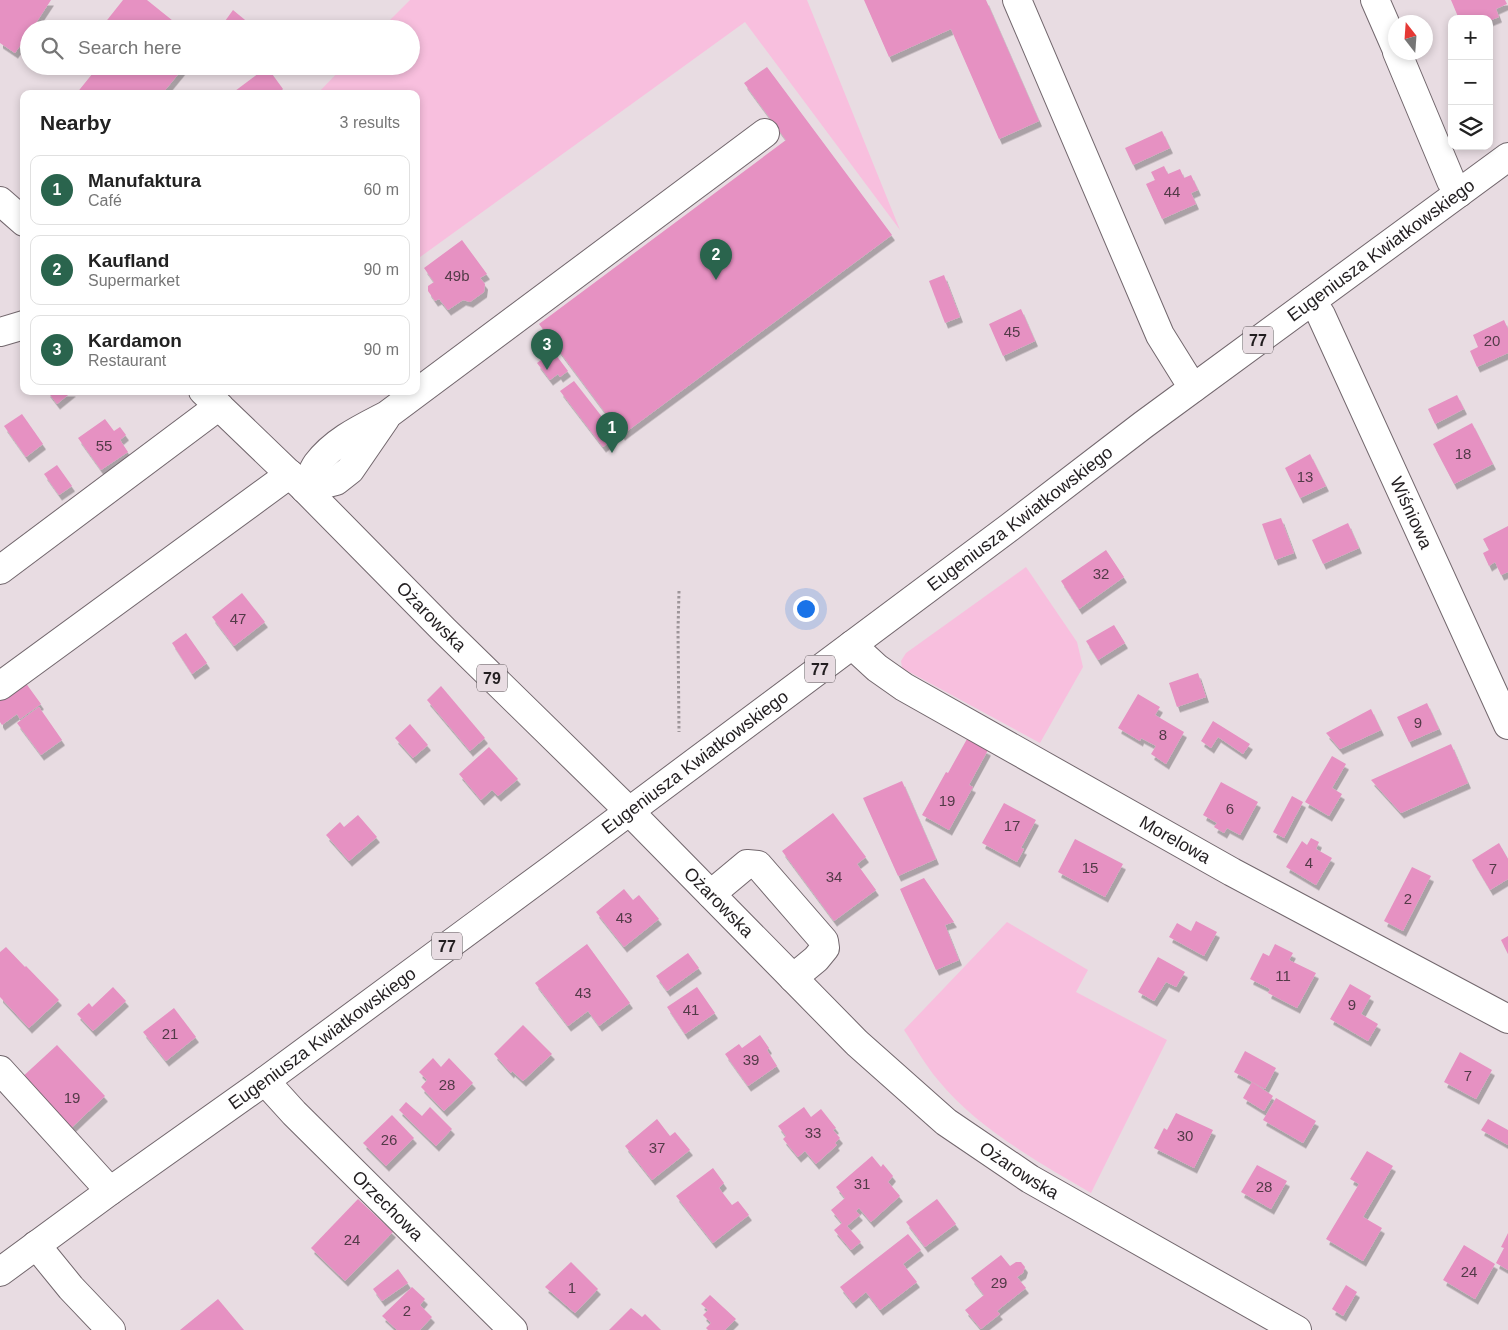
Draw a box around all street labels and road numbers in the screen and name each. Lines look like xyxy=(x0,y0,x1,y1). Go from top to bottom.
street label: Eugeniusza Kwiatkowskiego xyxy=(1284,175,1479,326)
road number: 77 xyxy=(1243,326,1273,354)
street label: Eugeniusza Kwiatkowskiego xyxy=(923,442,1116,595)
street label: Wiśniowa xyxy=(1386,474,1437,553)
street label: Ożarowska xyxy=(392,578,471,656)
road number: 77 xyxy=(805,656,835,682)
road number: 79 xyxy=(477,664,507,691)
street label: Eugeniusza Kwiatkowskiego xyxy=(598,686,792,838)
street label: Morelowa xyxy=(1136,812,1215,868)
street label: Ożarowska xyxy=(680,863,758,942)
road number: 77 xyxy=(432,932,462,959)
street label: Eugeniusza Kwiatkowskiego xyxy=(225,963,420,1114)
street label: Ożarowska xyxy=(976,1138,1063,1204)
street label: Orzechowa xyxy=(348,1167,428,1246)

